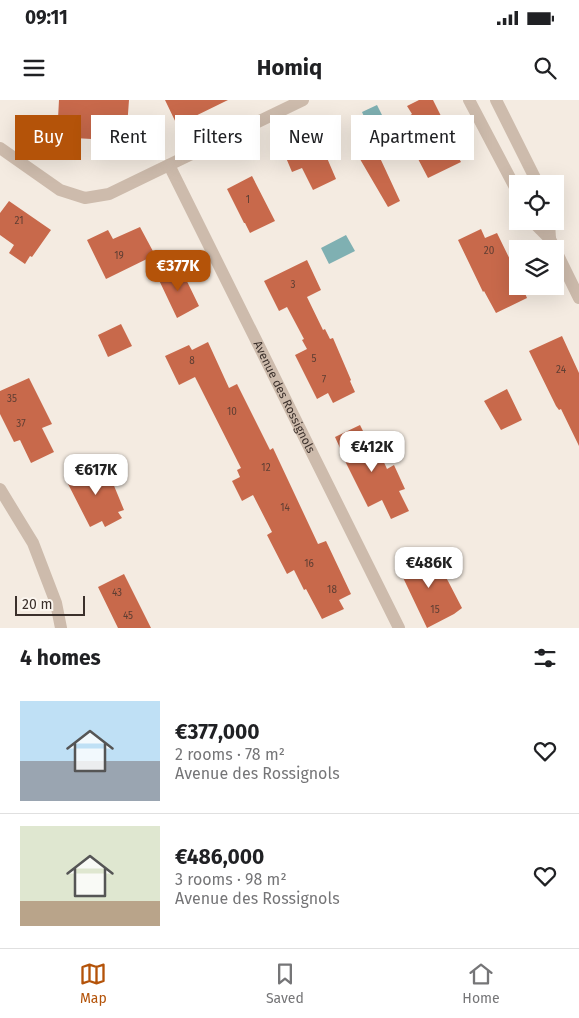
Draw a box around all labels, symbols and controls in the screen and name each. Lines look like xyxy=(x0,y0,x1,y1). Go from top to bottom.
text: 09:11 xyxy=(25,6,68,29)
icon: menu xyxy=(20,54,48,82)
text: Homiq xyxy=(257,54,322,81)
icon: search xyxy=(531,54,559,82)
chip: Buy xyxy=(15,115,81,160)
chip: Rent xyxy=(91,115,165,160)
chip: Filters xyxy=(175,115,260,160)
chip: New xyxy=(270,115,341,160)
chip: Apartment xyxy=(351,115,474,160)
map controls xyxy=(509,175,564,295)
button: locate xyxy=(509,175,564,230)
house number: 1 xyxy=(246,194,250,206)
house number: 21 xyxy=(14,215,24,227)
button: layers xyxy=(509,240,564,295)
house number: 20 xyxy=(484,245,495,257)
house number: 19 xyxy=(114,250,124,262)
pin: €377K xyxy=(143,250,213,292)
text: €377K xyxy=(157,256,199,275)
house number: 3 xyxy=(291,279,296,291)
street label: Avenue des Rossignols xyxy=(250,338,318,456)
house number: 5 xyxy=(311,353,317,365)
house number: 8 xyxy=(189,355,195,367)
house number: 24 xyxy=(556,364,567,376)
house number: 7 xyxy=(322,374,327,386)
house number: 35 xyxy=(7,393,17,405)
house number: 10 xyxy=(227,406,237,418)
house number: 37 xyxy=(16,418,26,430)
pin: €412K xyxy=(337,430,407,473)
text: €412K xyxy=(351,437,393,456)
pin: €617K xyxy=(61,454,131,496)
text: €617K xyxy=(75,460,117,479)
house number: 12 xyxy=(261,462,271,474)
house number: 14 xyxy=(280,502,291,514)
pin: €486K xyxy=(394,546,464,589)
text: €486K xyxy=(406,553,452,572)
house number: 16 xyxy=(304,558,314,570)
house number: 18 xyxy=(327,584,337,596)
house number: 43 xyxy=(112,587,122,599)
scale bar xyxy=(15,593,85,616)
text: 20 m xyxy=(22,596,52,613)
house number: 15 xyxy=(430,604,440,616)
house number: 45 xyxy=(123,610,133,622)
icon: filters xyxy=(531,644,559,672)
text: 4 homes xyxy=(20,645,101,671)
text: €377,000 xyxy=(175,719,259,745)
icon: home xyxy=(60,721,120,781)
icon: heart xyxy=(531,737,559,765)
text: 2 rooms · 78 m² xyxy=(175,745,285,764)
text: Avenue des Rossignols xyxy=(175,764,340,783)
text: €486,000 xyxy=(175,844,264,870)
icon: home xyxy=(60,846,120,906)
icon: heart xyxy=(531,862,559,890)
text: 3 rooms · 98 m² xyxy=(175,870,287,889)
text: Avenue des Rossignols xyxy=(175,889,340,908)
tab: Map xyxy=(79,960,107,1007)
tab: Saved xyxy=(266,960,304,1007)
tab: Home xyxy=(462,960,500,1007)

